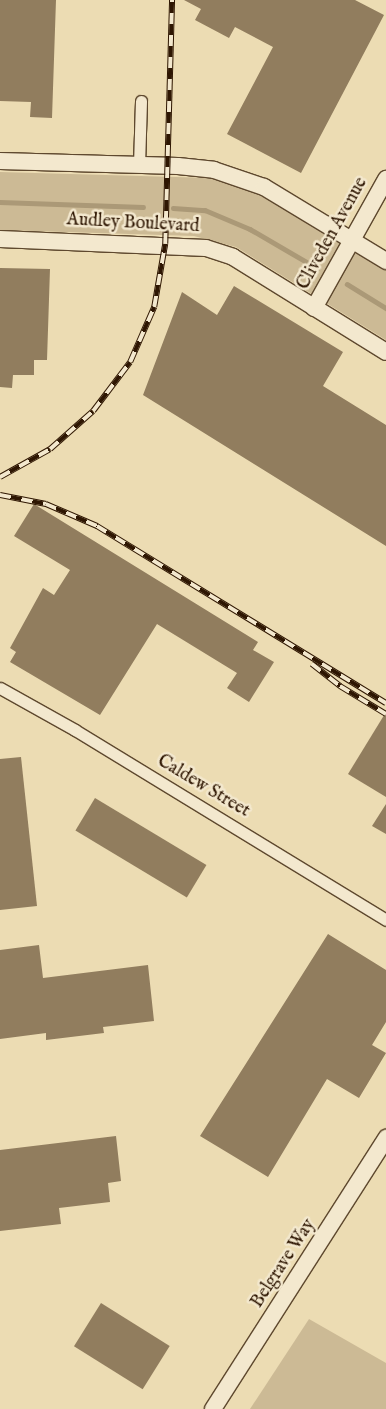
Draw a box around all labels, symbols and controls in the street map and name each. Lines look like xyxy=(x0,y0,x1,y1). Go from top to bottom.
street label: Cliveden Avenue xyxy=(293,174,373,294)
street label: Audley Boulevard xyxy=(66,210,200,238)
street label: Caldew Street xyxy=(153,751,253,823)
street label: Belgrave Way xyxy=(247,1215,321,1313)

